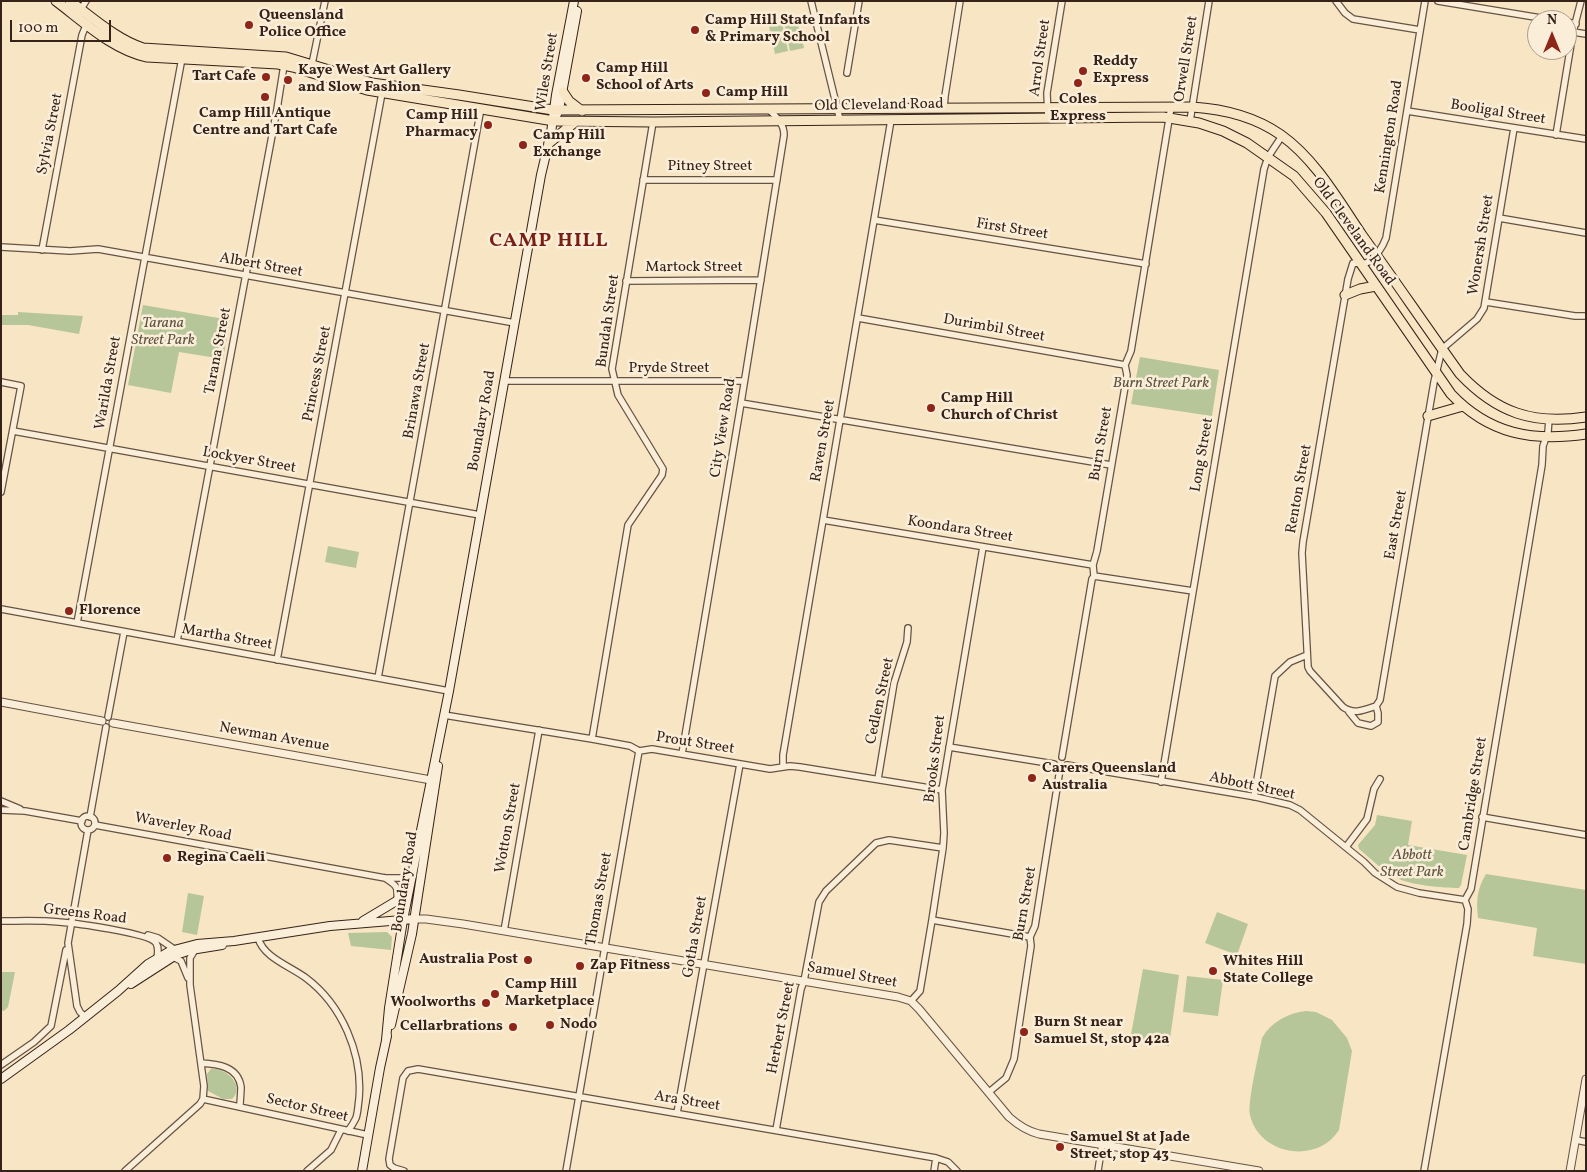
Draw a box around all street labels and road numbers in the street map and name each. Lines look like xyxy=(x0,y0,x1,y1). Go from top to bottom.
street label: Orwell Street xyxy=(1171,15,1203,103)
street label: Arrol Street xyxy=(1027,18,1055,98)
street label: Wiles Street xyxy=(533,31,563,113)
street label: Kennington Road xyxy=(1372,79,1408,195)
street label: Sylvia Street xyxy=(34,91,68,177)
street label: Old Cleveland Road xyxy=(814,96,944,116)
street label: Booligal Street xyxy=(1449,97,1547,129)
street label: Pitney Street xyxy=(668,158,752,176)
street label: Old Cleveland Road xyxy=(1308,174,1398,290)
street label: Wonersh Street xyxy=(1465,193,1499,297)
street label: First Street xyxy=(975,215,1049,245)
street label: Albert Street xyxy=(218,250,304,282)
street label: Martock Street xyxy=(645,259,743,277)
street label: Bundah Street xyxy=(594,273,624,369)
street label: Tarana Street xyxy=(202,306,236,396)
street label: Durimbil Street xyxy=(942,311,1046,347)
street label: Princess Street xyxy=(300,324,336,424)
street label: Warilda Street xyxy=(92,335,126,431)
street label: Brinawa Street xyxy=(401,341,435,441)
street label: Pryde Street xyxy=(629,360,709,378)
street label: Boundary Road xyxy=(465,369,501,473)
street label: City View Road xyxy=(707,377,741,479)
street label: Raven Street xyxy=(808,398,840,484)
street label: Burn Street xyxy=(1087,405,1117,483)
street label: Long Street xyxy=(1188,416,1218,494)
street label: Renton Street xyxy=(1283,443,1317,535)
street label: Lockyer Street xyxy=(201,444,297,478)
street label: East Street xyxy=(1382,489,1412,561)
street label: Koondara Street xyxy=(906,513,1014,547)
street label: Martha Street xyxy=(180,621,274,655)
street label: Cedlen Street xyxy=(863,656,899,746)
street label: Brooks Street xyxy=(922,714,950,804)
street label: Newman Avenue xyxy=(218,719,330,757)
street label: Prout Street xyxy=(655,729,735,759)
street label: Cambridge Street xyxy=(1456,736,1492,852)
street label: Abbott Street xyxy=(1207,769,1297,805)
street label: Wotton Street xyxy=(492,781,526,875)
street label: Waverley Road xyxy=(133,810,233,846)
street label: Boundary Road xyxy=(389,830,423,934)
street label: Thomas Street xyxy=(583,851,617,947)
street label: Burn Street xyxy=(1011,865,1041,943)
street label: Gotha Street xyxy=(680,895,712,979)
street label: Greens Road xyxy=(42,901,128,929)
street label: Samuel Street xyxy=(805,959,899,993)
street label: Herbert Street xyxy=(764,980,800,1076)
street label: Ara Street xyxy=(653,1088,721,1116)
street label: Sector Street xyxy=(264,1091,350,1127)

